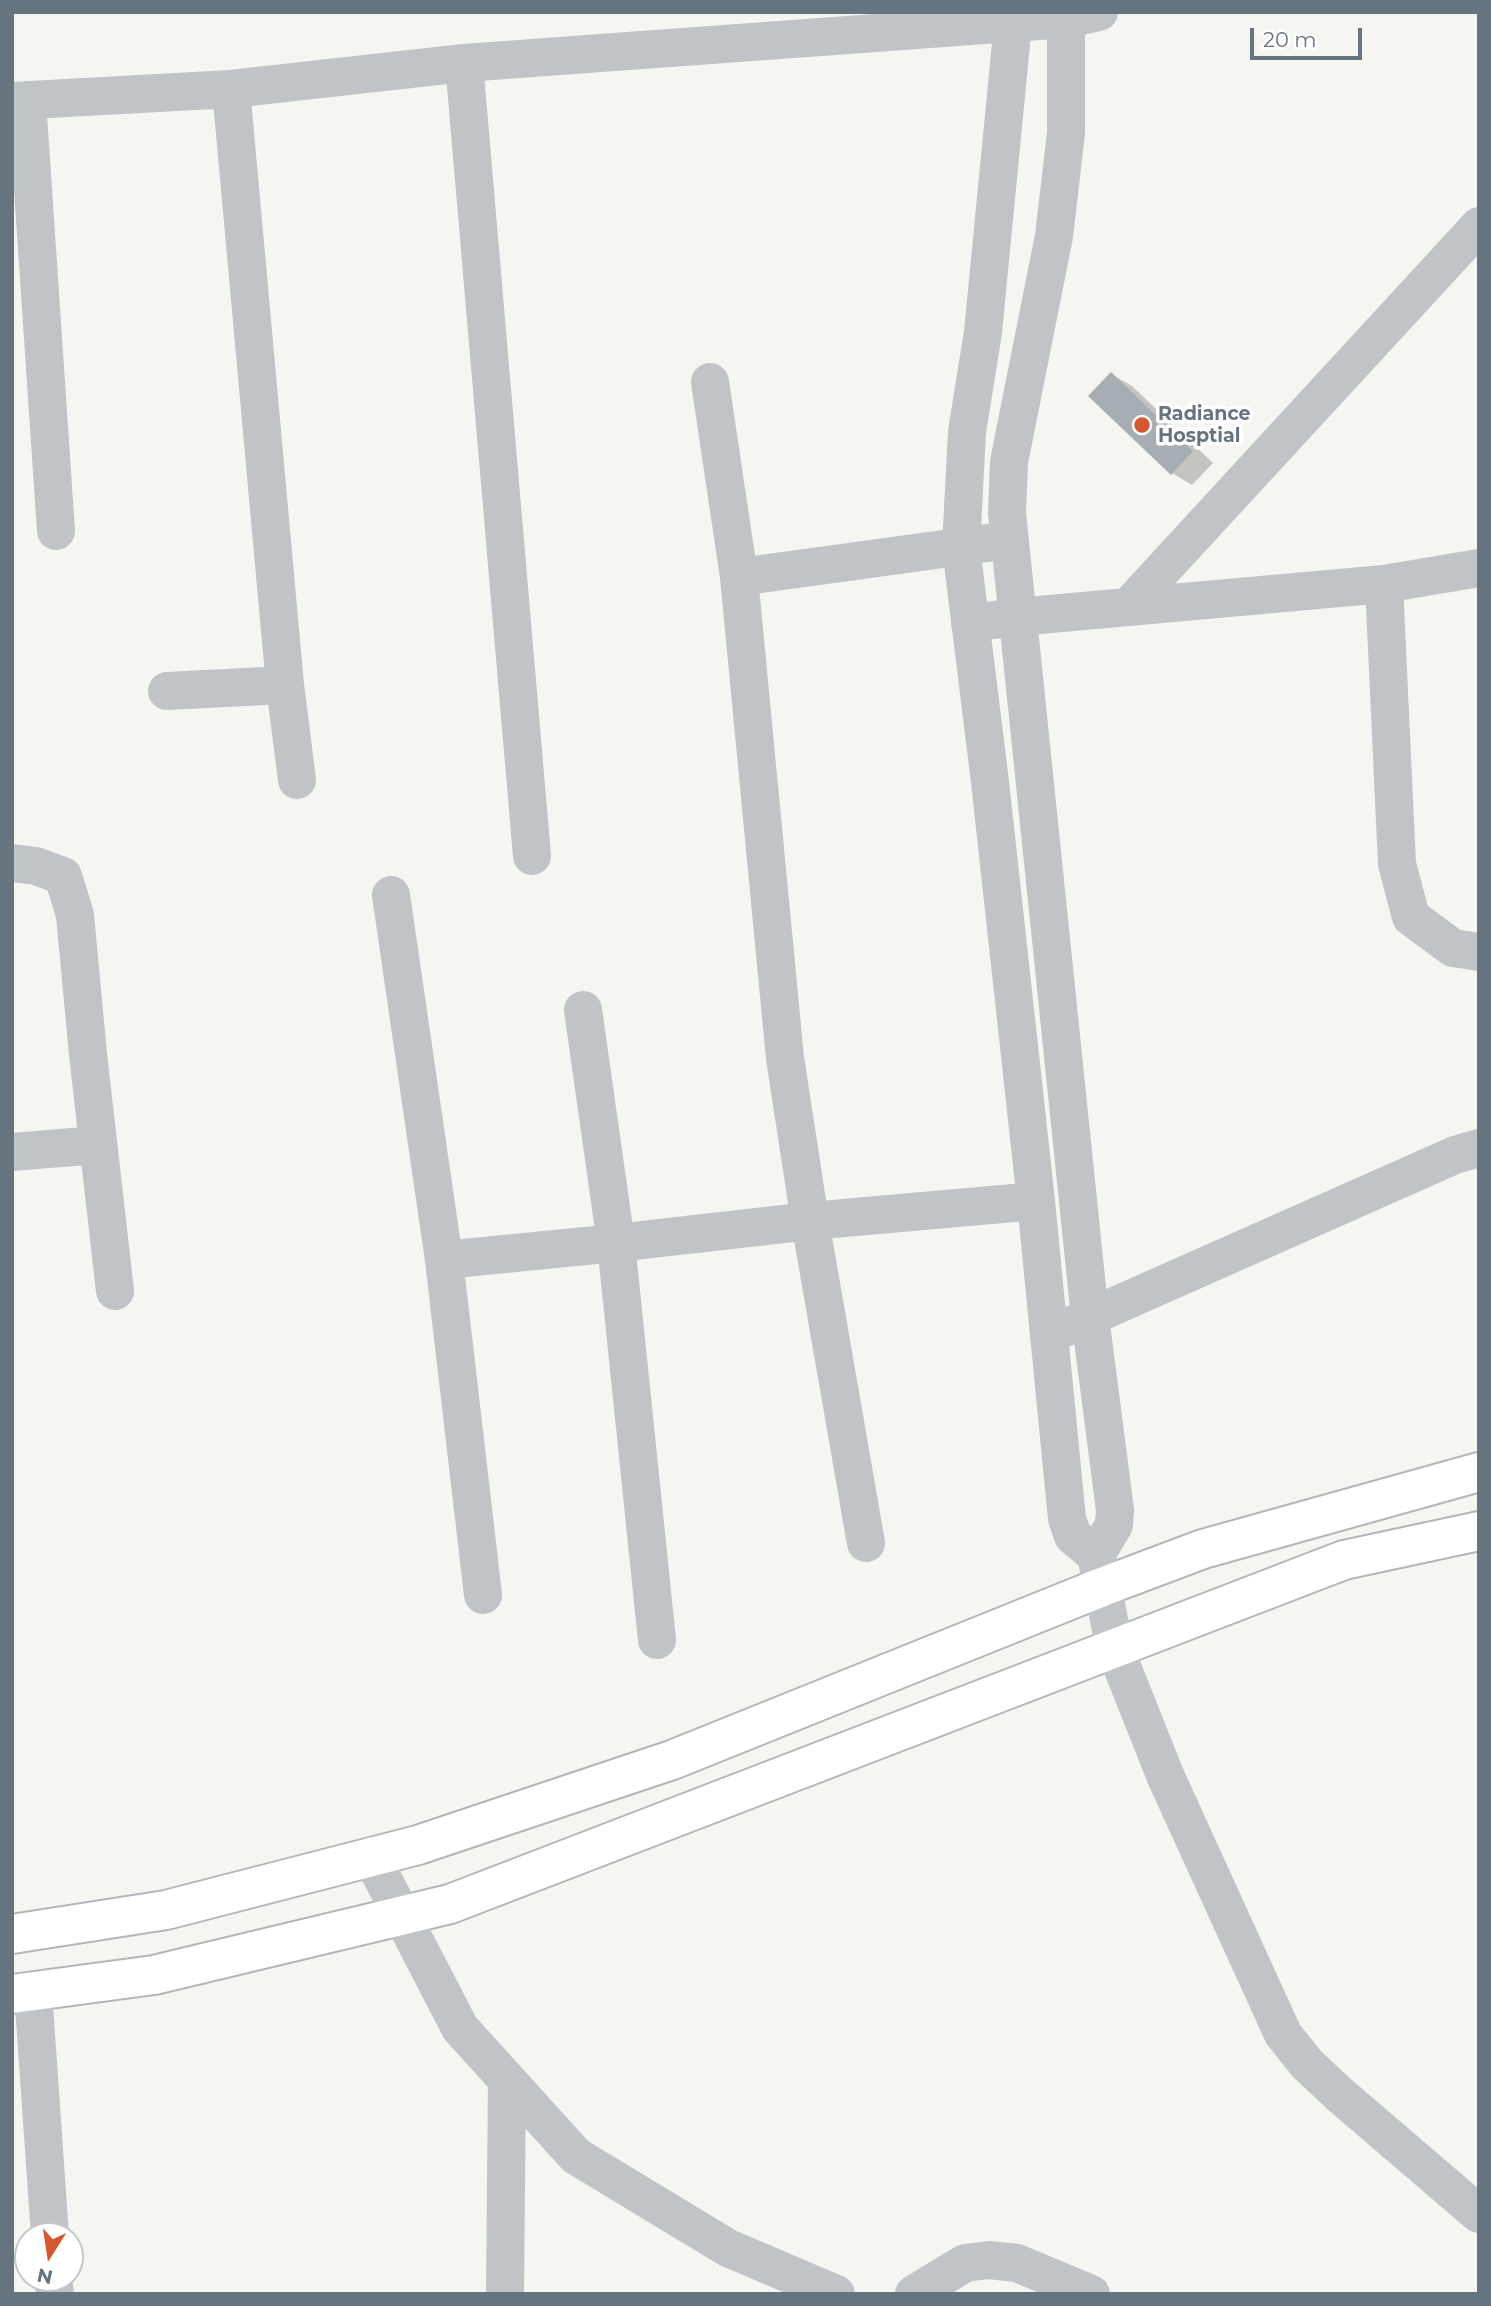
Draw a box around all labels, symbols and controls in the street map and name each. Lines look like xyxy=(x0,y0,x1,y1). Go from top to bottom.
scale bar xyxy=(1253,14,1365,58)
text: 20 m xyxy=(1263,27,1317,52)
place label: Radiance Hosptial xyxy=(1158,403,1251,447)
marker: Radiance Hosptial xyxy=(1132,415,1152,435)
north arrow xyxy=(14,2222,84,2292)
text: N xyxy=(35,2263,55,2289)

